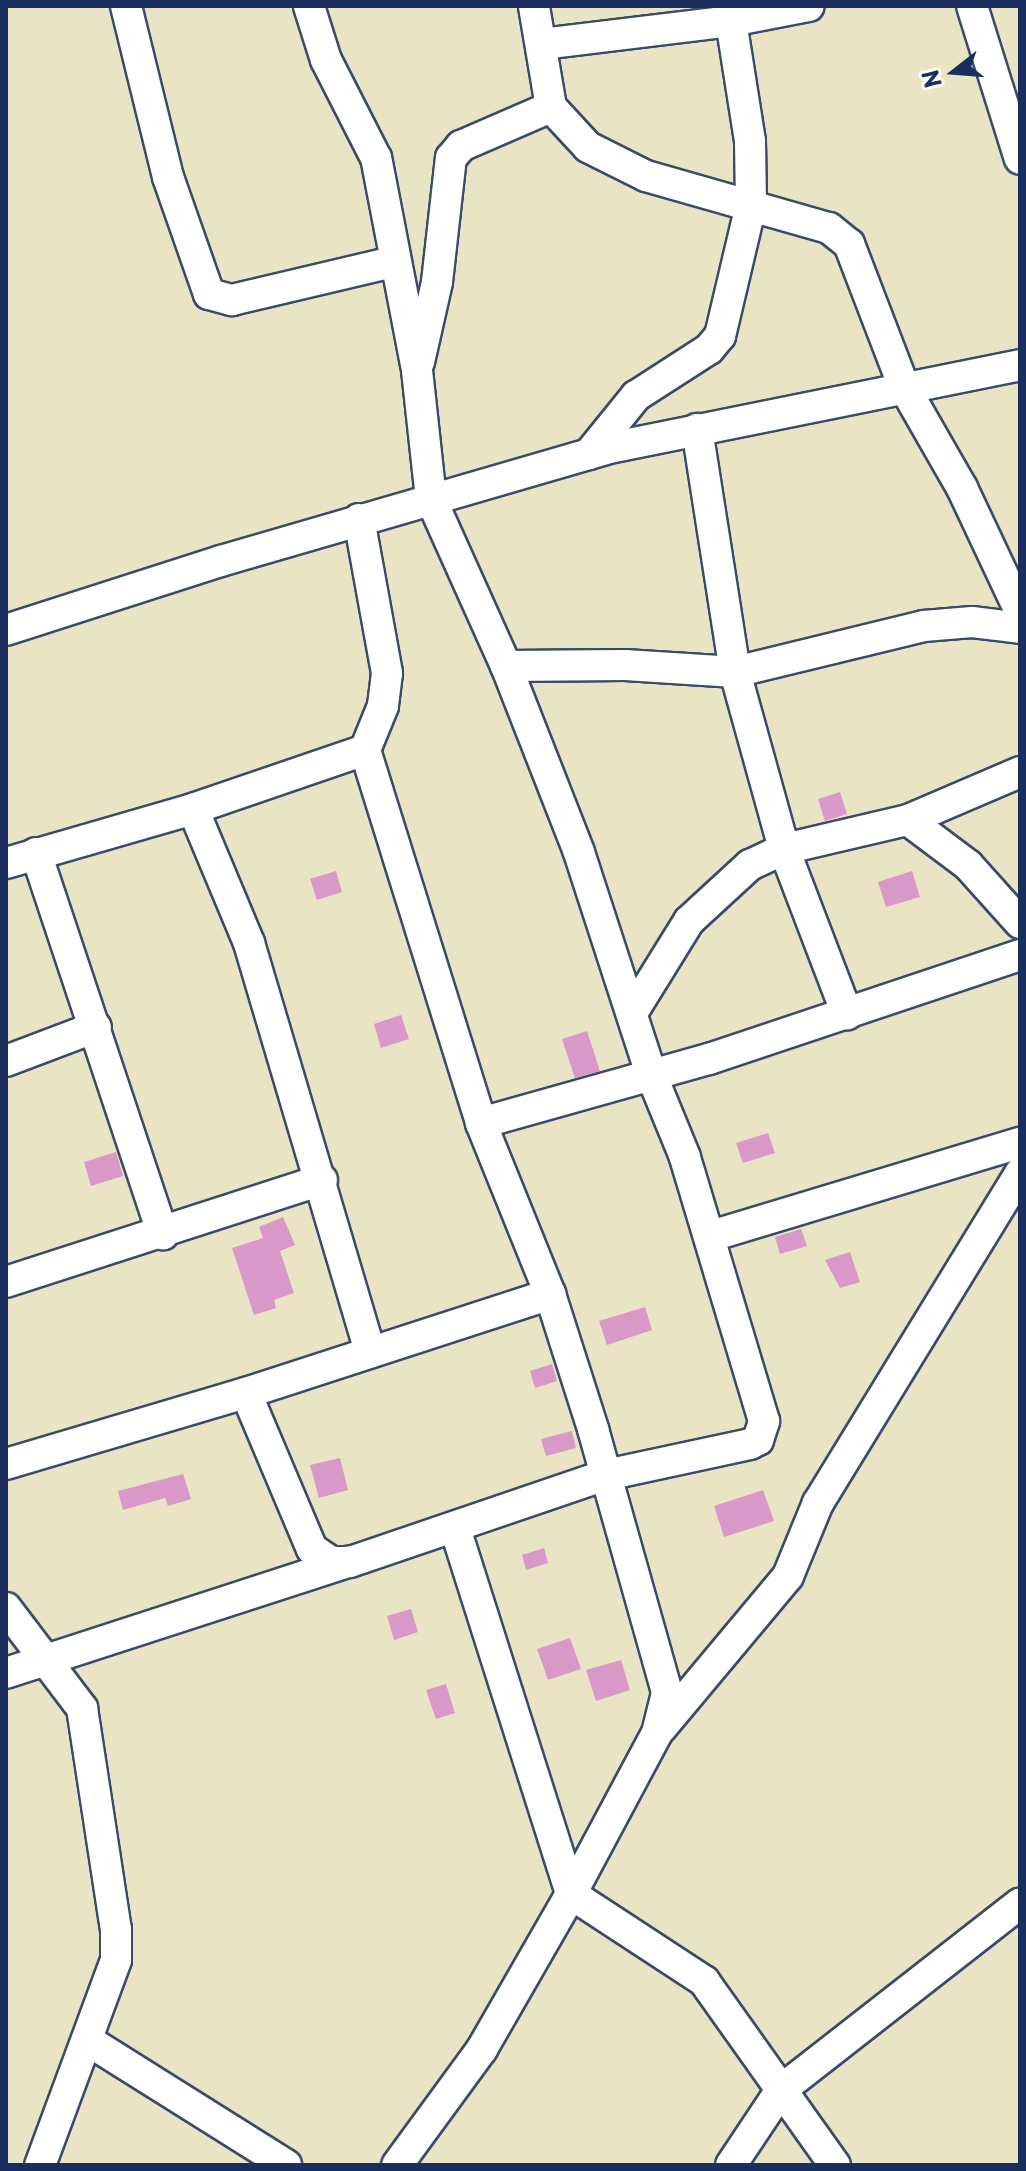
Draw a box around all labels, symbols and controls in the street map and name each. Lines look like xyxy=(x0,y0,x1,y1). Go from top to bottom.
north arrow xyxy=(914,32,994,112)
text: N xyxy=(912,66,949,92)

